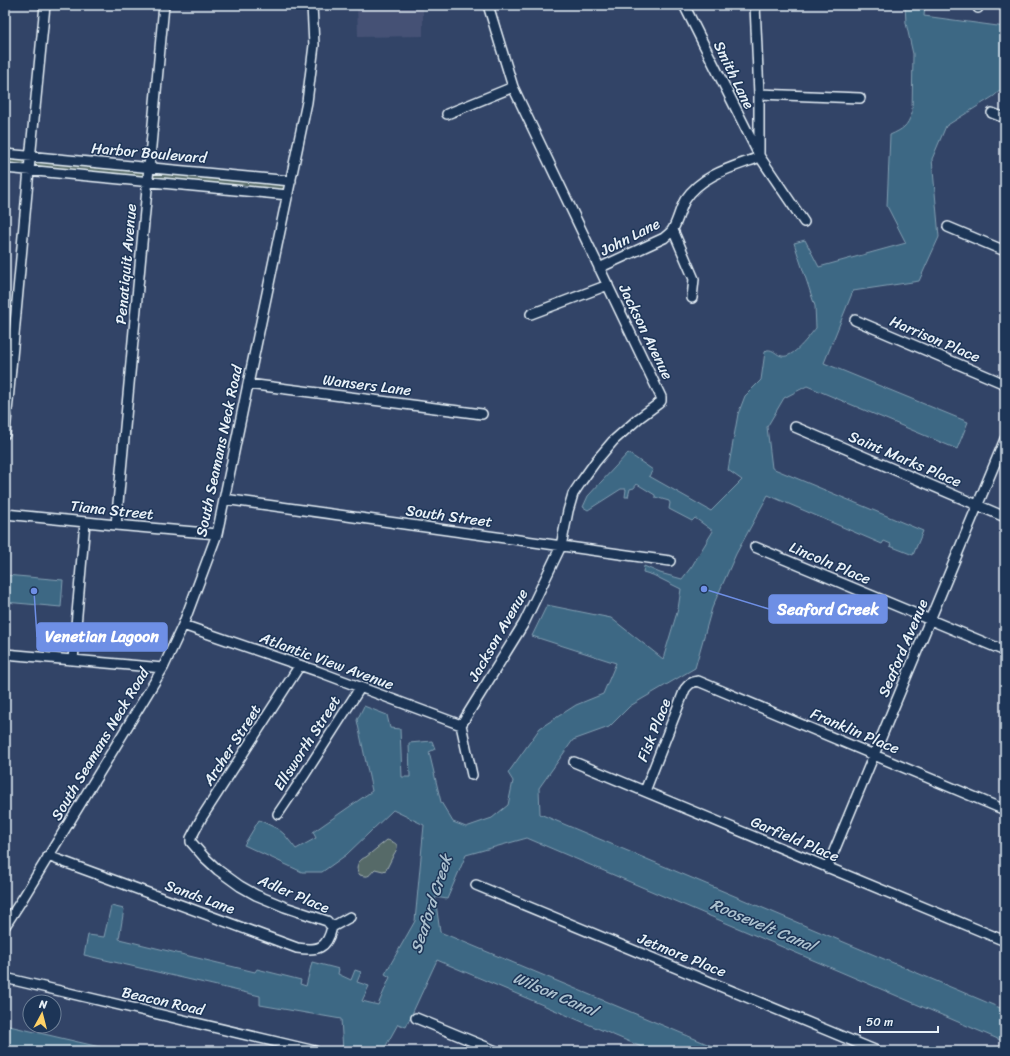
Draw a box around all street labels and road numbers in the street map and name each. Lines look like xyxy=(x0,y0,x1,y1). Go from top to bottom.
street label: Smith Lane xyxy=(706,36,762,114)
street label: Harbor Boulevard xyxy=(90,135,209,171)
street label: Penatiquit Avenue xyxy=(108,202,144,325)
street label: John Lane xyxy=(595,211,665,264)
street label: Jackson Avenue xyxy=(611,279,681,385)
street label: Harrison Place xyxy=(886,308,985,370)
street label: South Seamans Neck Road xyxy=(188,362,250,539)
street label: Wansers Lane xyxy=(321,367,413,403)
street label: Saint Marks Place xyxy=(844,423,966,495)
street label: Tiana Street xyxy=(69,493,155,527)
street label: South Street xyxy=(404,497,494,535)
street label: Lincoln Place xyxy=(785,534,875,592)
street label: Jackson Avenue xyxy=(460,583,535,687)
street label: Seaford Avenue xyxy=(871,595,935,701)
street label: Atlantic View Avenue xyxy=(255,624,398,697)
street label: South Seamans Neck Road xyxy=(44,662,157,826)
street label: Ellsworth Street xyxy=(266,690,348,796)
street label: Fisk Place xyxy=(630,694,678,766)
street label: Archer Street xyxy=(195,699,268,792)
street label: Franklin Place xyxy=(806,701,904,762)
street label: Garfield Place xyxy=(747,809,844,869)
street label: Adler Place xyxy=(253,867,334,921)
street label: Sands Lane xyxy=(161,872,239,922)
street label: Jetmore Place xyxy=(633,925,731,985)
street label: Beacon Road xyxy=(119,979,208,1023)

